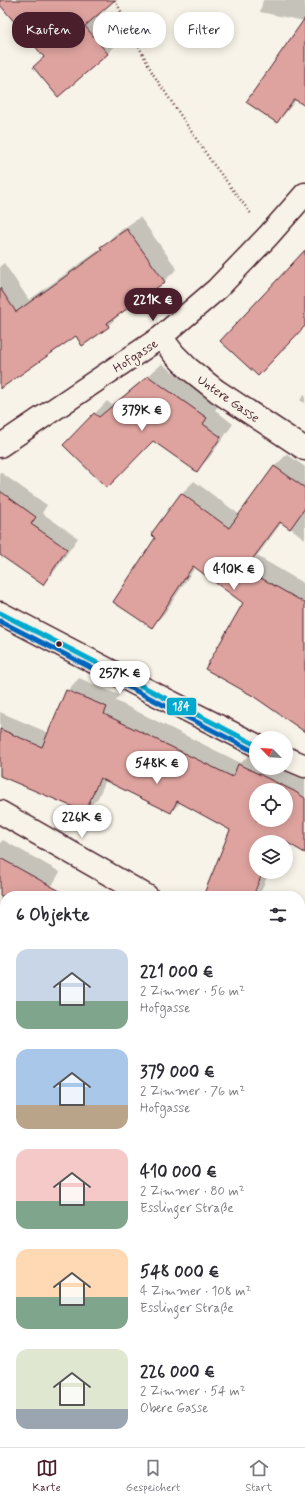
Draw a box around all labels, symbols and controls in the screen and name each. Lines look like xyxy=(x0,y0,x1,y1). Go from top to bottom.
chip: Kaufen xyxy=(12,12,85,48)
chip: Mieten xyxy=(93,12,166,48)
chip: Filter xyxy=(174,12,234,48)
pin: 221K € xyxy=(120,288,186,322)
text: 221K € xyxy=(133,292,173,309)
street label: Hofgasse xyxy=(110,335,162,378)
street label: Untere Gasse xyxy=(194,372,263,427)
pin: 379K € xyxy=(109,398,175,432)
text: 379K € xyxy=(122,402,162,419)
pin: 410K € xyxy=(201,557,267,591)
text: 410K € xyxy=(213,561,255,578)
unlabelled marker xyxy=(54,639,64,649)
pin: 257K € xyxy=(87,661,153,695)
text: 257K € xyxy=(99,665,141,682)
line badge: 184 xyxy=(166,697,197,716)
text: 184 xyxy=(172,700,190,714)
north arrow xyxy=(249,731,293,775)
map controls xyxy=(249,731,293,879)
pin: 548K € xyxy=(124,751,190,785)
text: 548K € xyxy=(135,755,179,772)
button: locate xyxy=(249,783,293,827)
pin: 226K € xyxy=(49,805,115,839)
text: 226K € xyxy=(62,809,102,826)
button: layers xyxy=(249,835,293,879)
text: 6 Objekte xyxy=(16,904,90,926)
icon: filters xyxy=(267,904,289,926)
text: 221 000 € xyxy=(140,961,214,983)
icon: home xyxy=(48,965,96,1013)
text: 2 Zimmer · 56 m² xyxy=(140,983,245,1000)
text: Hofgasse xyxy=(140,1000,190,1017)
text: 379 000 € xyxy=(140,1061,215,1083)
icon: home xyxy=(48,1065,96,1113)
text: 2 Zimmer · 76 m² xyxy=(140,1083,245,1100)
text: Hofgasse xyxy=(140,1100,190,1117)
text: 410 000 € xyxy=(140,1161,217,1183)
icon: home xyxy=(48,1165,96,1213)
text: 2 Zimmer · 80 m² xyxy=(140,1183,245,1200)
text: Esslinger Straße xyxy=(140,1200,234,1217)
text: 548 000 € xyxy=(140,1261,220,1283)
icon: home xyxy=(48,1265,96,1313)
text: 4 Zimmer · 108 m² xyxy=(140,1283,251,1300)
text: Esslinger Straße xyxy=(140,1300,234,1317)
text: 226 000 € xyxy=(140,1361,215,1383)
icon: home xyxy=(48,1365,96,1413)
text: 2 Zimmer · 54 m² xyxy=(140,1383,246,1400)
text: Obere Gasse xyxy=(140,1400,208,1417)
tab: Karte xyxy=(33,1457,61,1495)
tab: Gespeichert xyxy=(126,1457,180,1495)
tab: Start xyxy=(245,1457,272,1495)

